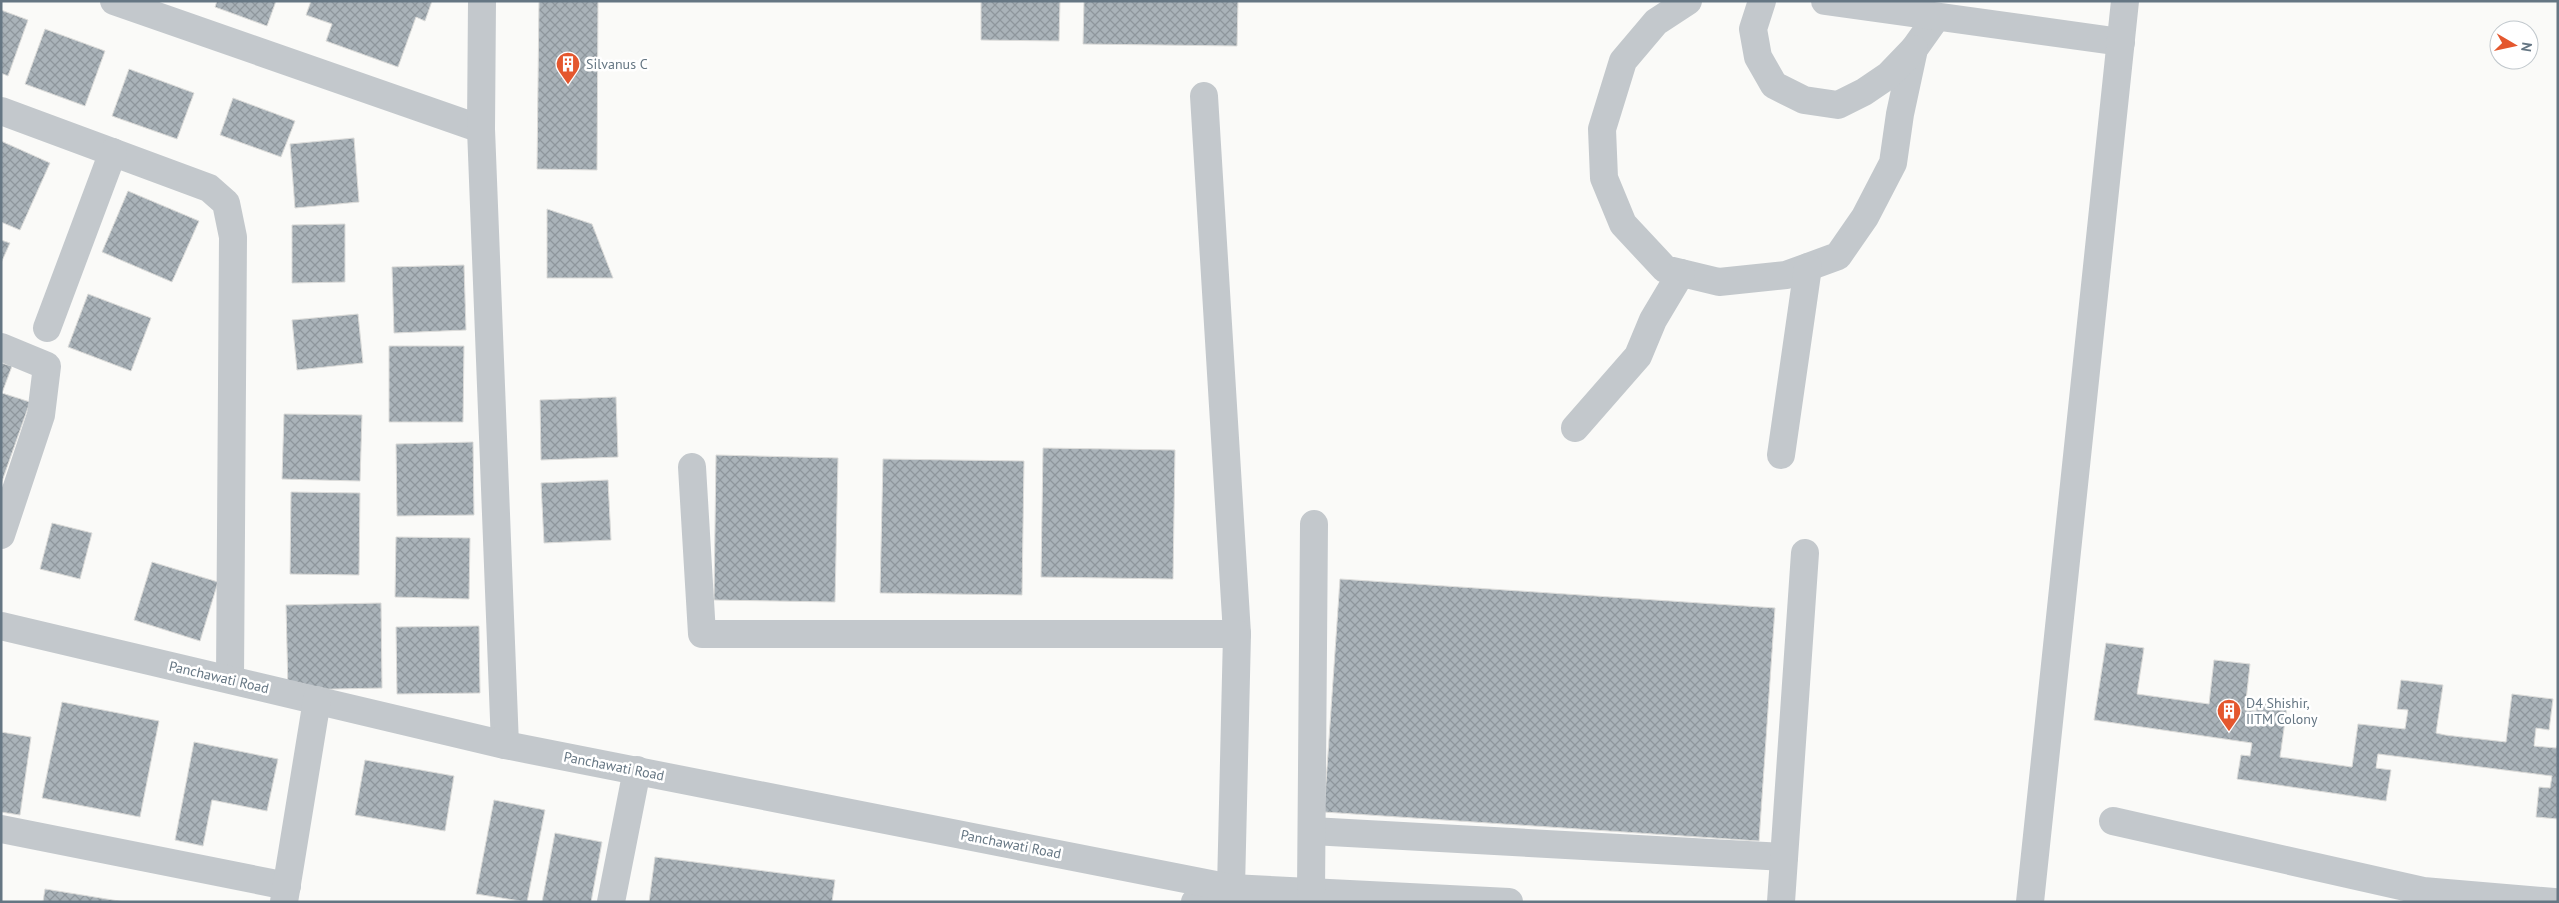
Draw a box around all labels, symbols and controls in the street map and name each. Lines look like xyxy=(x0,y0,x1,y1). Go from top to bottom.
north arrow xyxy=(2489,20,2539,70)
text: N xyxy=(2517,41,2536,53)
building icon: Silvanus C xyxy=(555,51,581,85)
place label: Silvanus C xyxy=(586,55,648,73)
street label: Panchawati Road xyxy=(167,657,271,697)
place label: D4 Shishir, IITM Colony xyxy=(2246,694,2318,728)
building icon: D4 Shishir, IITM Colony xyxy=(2216,698,2242,732)
street label: Panchawati Road xyxy=(562,747,666,785)
street label: Panchawati Road xyxy=(959,825,1063,863)

